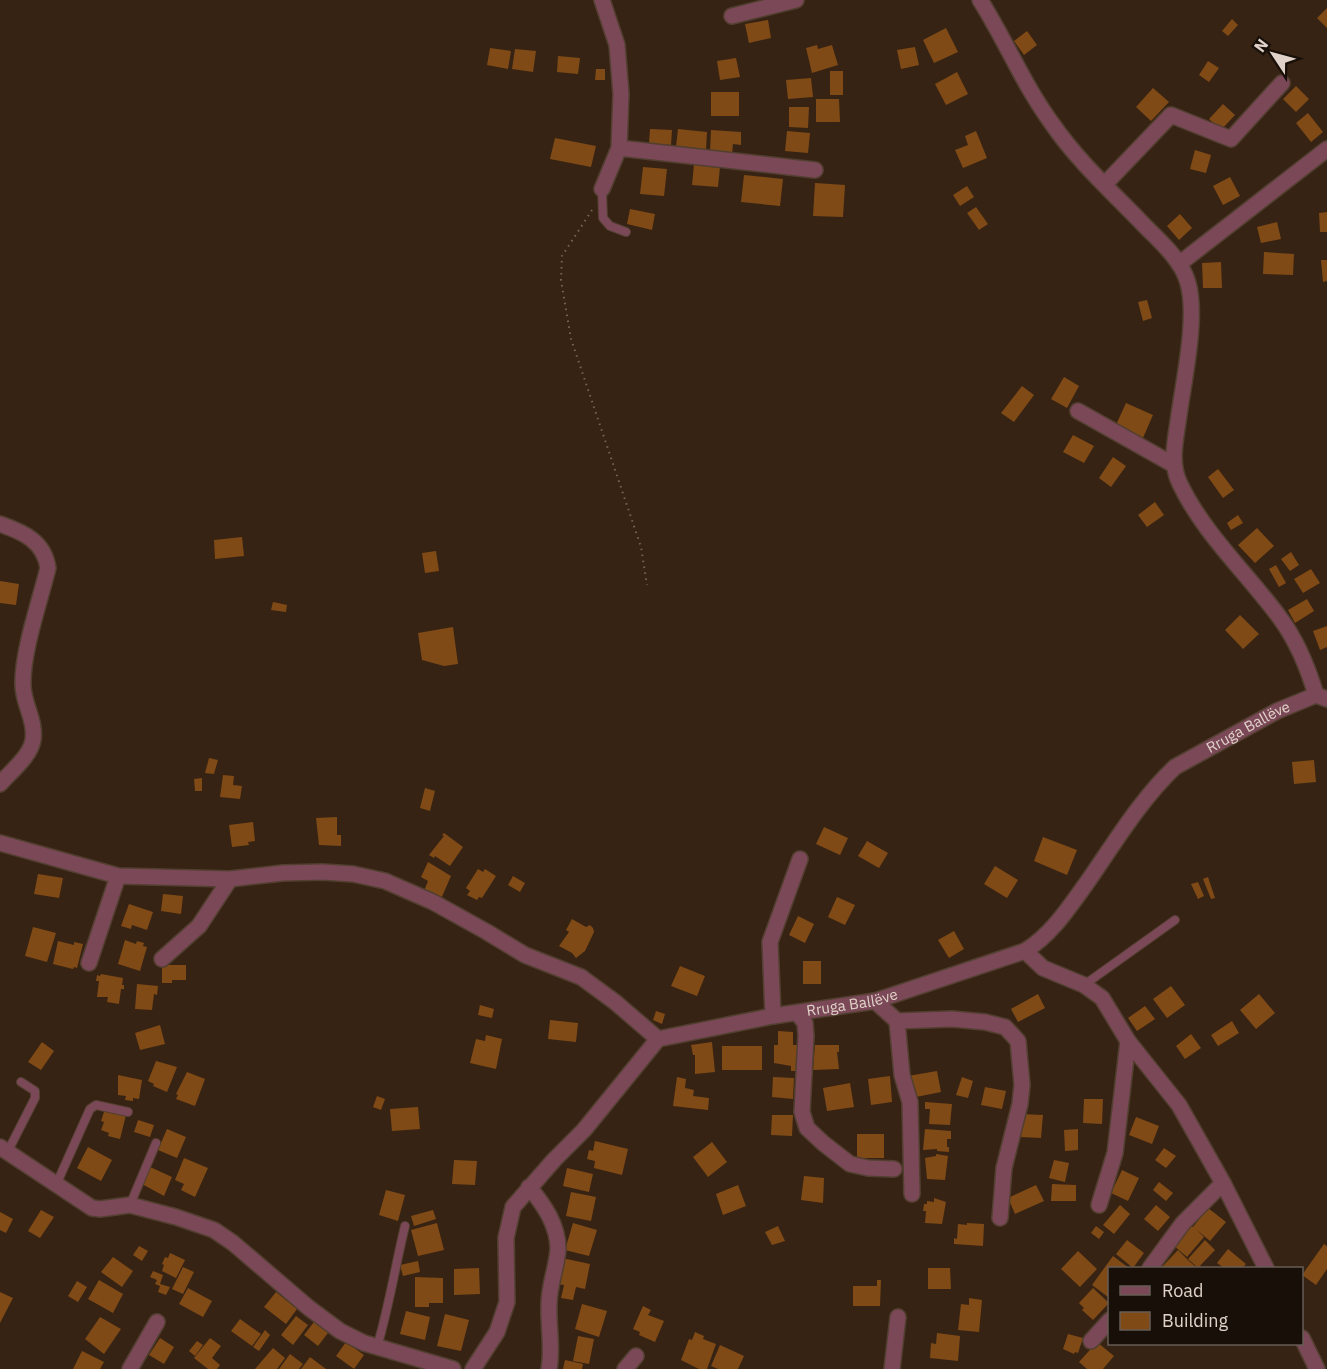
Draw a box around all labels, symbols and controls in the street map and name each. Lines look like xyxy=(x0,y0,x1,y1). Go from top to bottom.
north arrow xyxy=(1243,24,1303,84)
text: N xyxy=(1249,35,1272,56)
street label: Rruga Ballëve xyxy=(1203,697,1293,757)
street label: Rruga Ballëve xyxy=(805,984,900,1020)
legend xyxy=(1108,1267,1303,1345)
text: Road xyxy=(1162,1279,1203,1302)
text: Building xyxy=(1162,1309,1229,1332)

